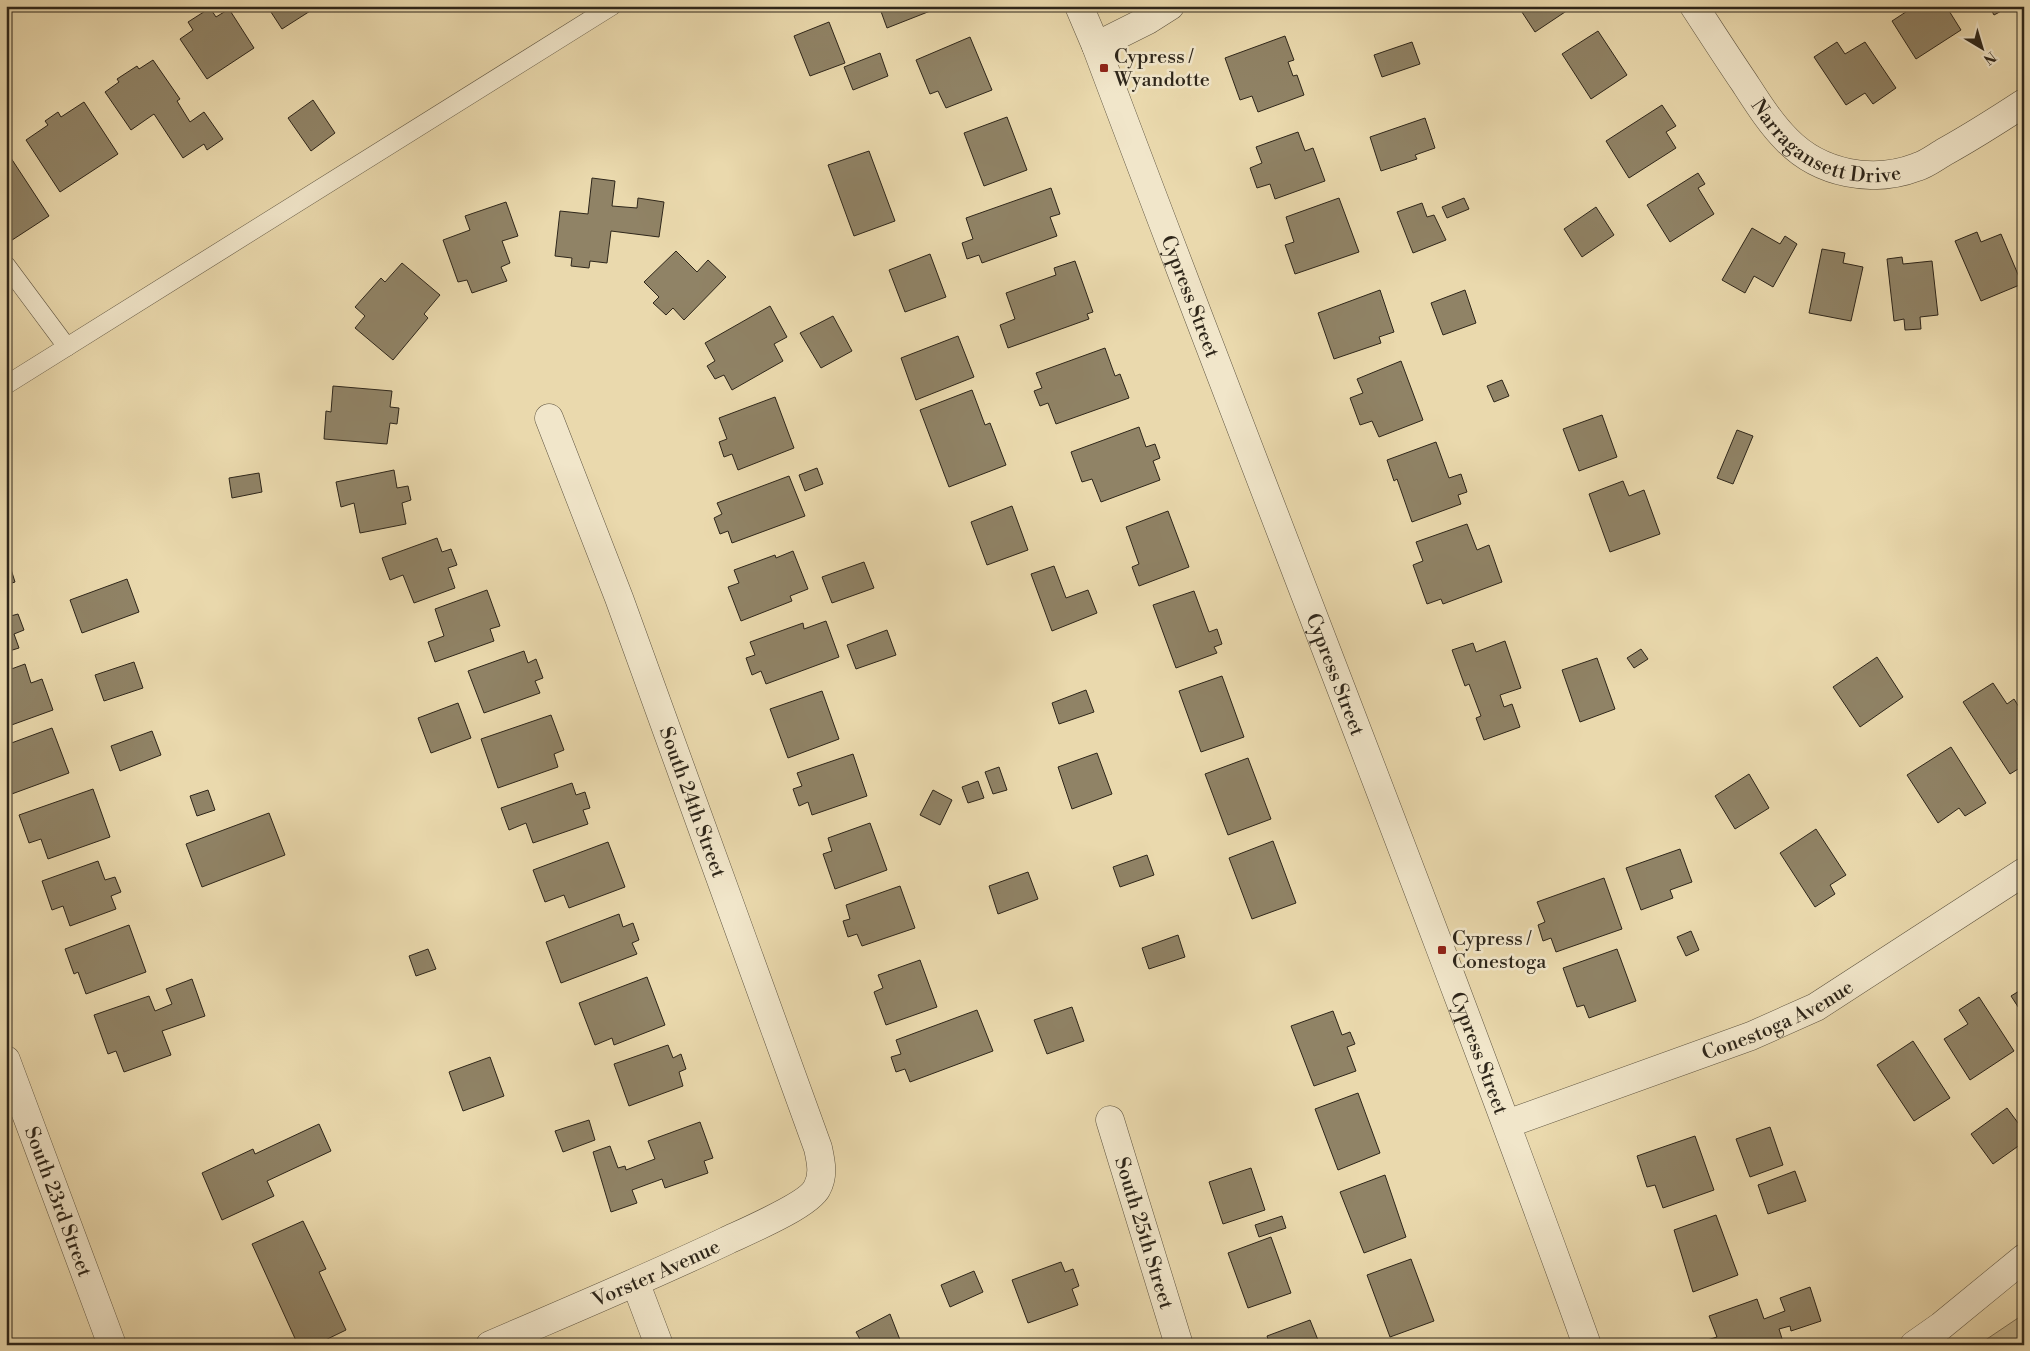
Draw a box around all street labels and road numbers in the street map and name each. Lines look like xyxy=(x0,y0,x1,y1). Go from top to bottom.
street label: Narragansett Drive xyxy=(1745,95,1903,189)
street label: Cypress Street xyxy=(1155,232,1224,362)
street label: Cypress Street xyxy=(1299,610,1369,740)
street label: South 24th Street xyxy=(653,724,730,881)
street label: Conestoga Avenue xyxy=(1699,975,1859,1067)
street label: Cypress Street xyxy=(1444,989,1512,1118)
street label: South 23rd Street xyxy=(18,1123,97,1281)
street label: South 25th Street xyxy=(1108,1154,1178,1312)
street label: Vorster Avenue xyxy=(588,1235,724,1314)

